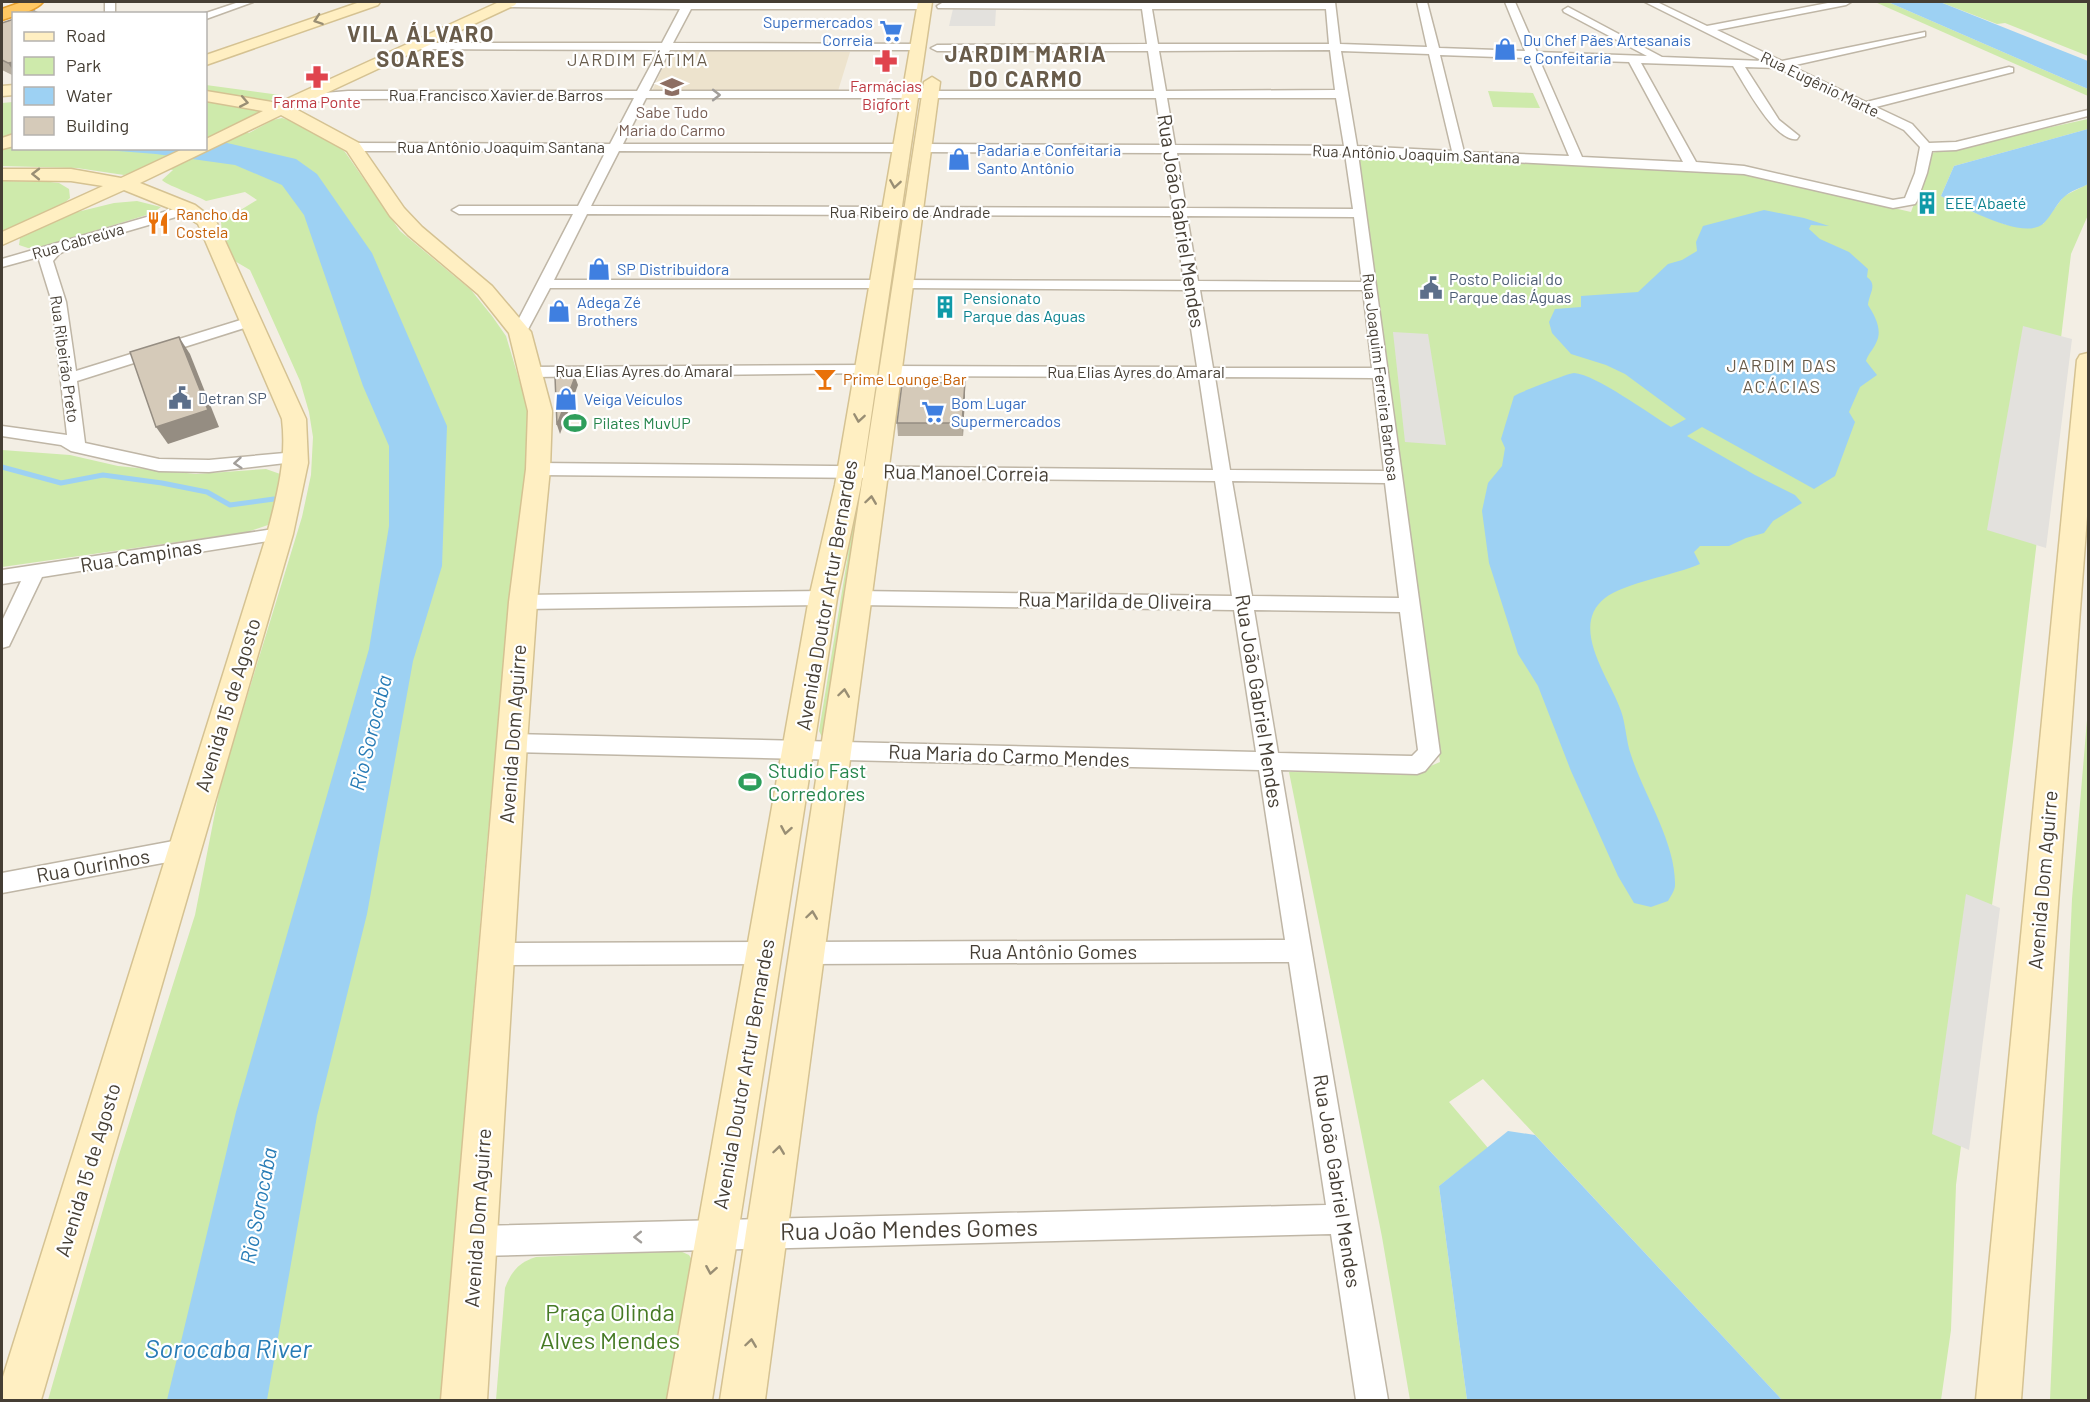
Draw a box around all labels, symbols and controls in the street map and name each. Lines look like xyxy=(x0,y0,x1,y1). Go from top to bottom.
legend xyxy=(12,12,207,150)
place label: Supermercados Correia xyxy=(763,12,873,49)
one-way arrow xyxy=(313,13,324,26)
supermarket icon: Supermercados Correia xyxy=(878,18,904,44)
district label: VILA ÁLVARO SOARES xyxy=(347,20,495,71)
text: Road xyxy=(66,24,106,46)
place label: Du Chef Pães Artesanais e Confeitaria xyxy=(1523,30,1691,67)
shop icon: Du Chef Pães Artesanais e Confeitaria xyxy=(1492,36,1518,62)
district label: JARDIM MARIA DO CARMO xyxy=(945,40,1107,91)
street label: Rua Eugênio Marte xyxy=(1758,47,1883,120)
district label: JARDIM FÁTIMA xyxy=(567,48,709,70)
pharmacy icon: Farmácias Bigfort xyxy=(873,48,899,74)
text: Park xyxy=(66,54,101,76)
pharmacy icon: Farma Ponte xyxy=(304,64,330,90)
school or university icon: Sabe Tudo Maria do Carmo xyxy=(659,74,685,100)
place label: Farmácias Bigfort xyxy=(850,76,922,113)
text: Water xyxy=(66,84,113,106)
street label: Rua Francisco Xavier de Barros xyxy=(389,85,603,104)
one-way arrow xyxy=(711,89,720,101)
place label: Farma Ponte xyxy=(273,92,361,111)
one-way arrow xyxy=(239,95,249,108)
place label: Sabe Tudo Maria do Carmo xyxy=(619,102,726,139)
street label: Rua João Gabriel Mendes xyxy=(1153,112,1211,329)
text: Building xyxy=(66,114,129,136)
street label: Rua Antônio Joaquim Santana xyxy=(397,137,605,156)
place label: Padaria e Confeitaria Santo Antônio xyxy=(977,140,1121,177)
street label: Rua Antônio Joaquim Santana xyxy=(1312,140,1520,167)
shop icon: Padaria e Confeitaria Santo Antônio xyxy=(946,146,972,172)
one-way arrow xyxy=(32,168,41,180)
one-way arrow xyxy=(890,179,902,188)
building icon: EEE Abaeté xyxy=(1914,190,1940,216)
place label: EEE Abaeté xyxy=(1945,193,2026,212)
street label: Rua Ribeiro de Andrade xyxy=(829,202,991,221)
place label: Rancho da Costela xyxy=(176,204,248,241)
restaurant icon: Rancho da Costela xyxy=(145,210,171,236)
street label: Rua Cabreúva xyxy=(30,218,126,263)
shop icon: SP Distribuidora xyxy=(586,256,612,282)
place label: SP Distribuidora xyxy=(617,259,729,278)
place label: Posto Policial do Parque das Águas xyxy=(1449,269,1572,306)
street label: Rua Joaquim Ferreira Barbosa xyxy=(1359,272,1404,482)
public building icon: Posto Policial do Parque das Águas xyxy=(1418,275,1444,301)
place label: Pensionato Parque das Aguas xyxy=(963,288,1086,325)
place label: Adega Zé Brothers xyxy=(577,292,641,329)
street label: Rua Ribeirão Preto xyxy=(47,294,84,424)
building icon: Pensionato Parque das Aguas xyxy=(932,294,958,320)
shop icon: Adega Zé Brothers xyxy=(546,298,572,324)
district label: JARDIM DAS ACÁCIAS xyxy=(1727,354,1837,397)
street label: Rua Elias Ayres do Amaral xyxy=(555,361,733,380)
street label: Rua Elias Ayres do Amaral xyxy=(1047,362,1225,381)
bar icon: Prime Lounge Bar xyxy=(812,366,838,392)
place label: Prime Lounge Bar xyxy=(843,369,967,388)
public building icon: Detran SP xyxy=(167,385,193,411)
shop icon: Veiga Veículos xyxy=(553,386,579,412)
place label: Detran SP xyxy=(198,388,267,407)
place label: Veiga Veículos xyxy=(584,389,683,408)
place label: Bom Lugar Supermercados xyxy=(951,393,1061,430)
supermarket icon: Bom Lugar Supermercados xyxy=(920,399,946,425)
sports icon: Pilates MuvUP xyxy=(562,410,588,436)
place label: Pilates MuvUP xyxy=(593,413,691,432)
one-way arrow xyxy=(853,413,865,422)
one-way arrow xyxy=(233,456,242,469)
street label: Avenida Doutor Artur Bernardes xyxy=(790,458,862,732)
street label: Rua Manoel Correia xyxy=(883,459,1049,485)
one-way arrow xyxy=(865,495,877,504)
street label: Rua Campinas xyxy=(78,534,203,576)
street label: Rua Marilda de Oliveira xyxy=(1018,586,1212,614)
street label: Rua João Gabriel Mendes xyxy=(1231,592,1289,809)
street label: Avenida 15 de Agosto xyxy=(189,615,265,794)
street label: Avenida Dom Aguirre xyxy=(494,644,530,824)
water label: Rio Sorocaba xyxy=(343,672,396,793)
one-way arrow xyxy=(838,688,850,697)
street label: Rua Maria do Carmo Mendes xyxy=(888,739,1130,771)
place label: Studio Fast Corredores xyxy=(768,758,866,805)
sports icon: Studio Fast Corredores xyxy=(737,769,763,795)
street label: Avenida Dom Aguirre xyxy=(2022,789,2062,970)
one-way arrow xyxy=(780,824,793,834)
street label: Rua Ourinhos xyxy=(34,843,151,887)
one-way arrow xyxy=(806,910,818,920)
street label: Avenida Doutor Artur Bernardes xyxy=(707,937,779,1211)
street label: Rua Antônio Gomes xyxy=(969,939,1137,963)
street label: Rua João Gabriel Mendes xyxy=(1309,1072,1367,1289)
street label: Avenida 15 de Agosto xyxy=(49,1080,125,1259)
street label: Avenida Dom Aguirre xyxy=(459,1128,495,1308)
water label: Rio Sorocaba xyxy=(234,1145,281,1266)
one-way arrow xyxy=(772,1145,784,1154)
street label: Rua João Mendes Gomes xyxy=(780,1212,1038,1245)
one-way arrow xyxy=(633,1230,642,1243)
one-way arrow xyxy=(705,1265,718,1275)
park label: Praça Olinda Alves Mendes xyxy=(540,1297,680,1354)
water label: Sorocaba River xyxy=(145,1332,312,1363)
one-way arrow xyxy=(744,1338,756,1347)

